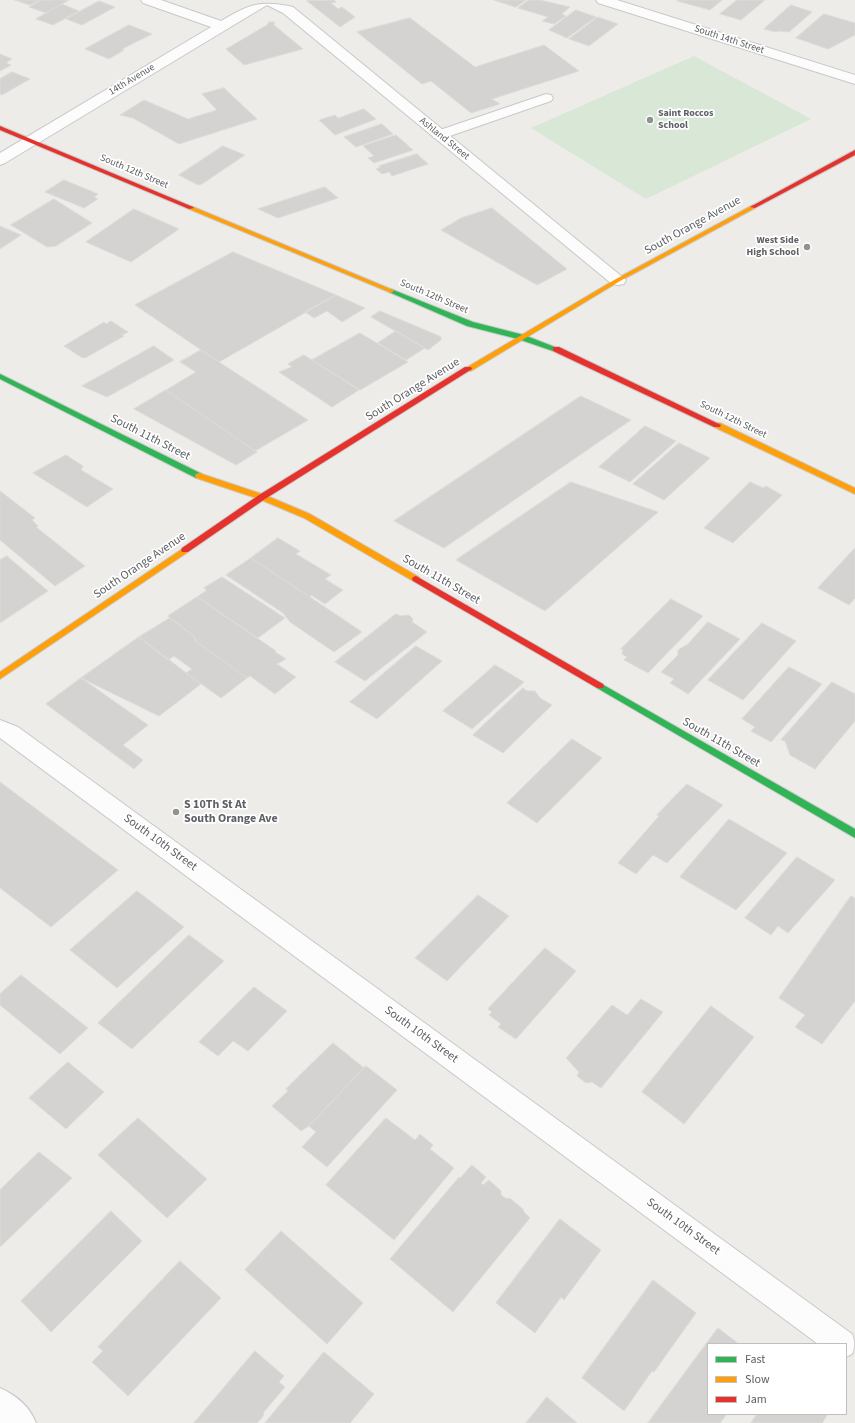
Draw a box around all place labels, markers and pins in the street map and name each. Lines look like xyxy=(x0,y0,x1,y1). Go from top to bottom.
place label: Saint Roccos School xyxy=(658,108,713,132)
marker: Saint Roccos School xyxy=(645,115,655,125)
place label: West Side High School xyxy=(747,235,799,258)
marker: West Side High School xyxy=(802,242,812,252)
place label: S 10Th St At South Orange Ave xyxy=(184,798,278,826)
marker: S 10Th St At South Orange Ave xyxy=(171,807,181,817)

